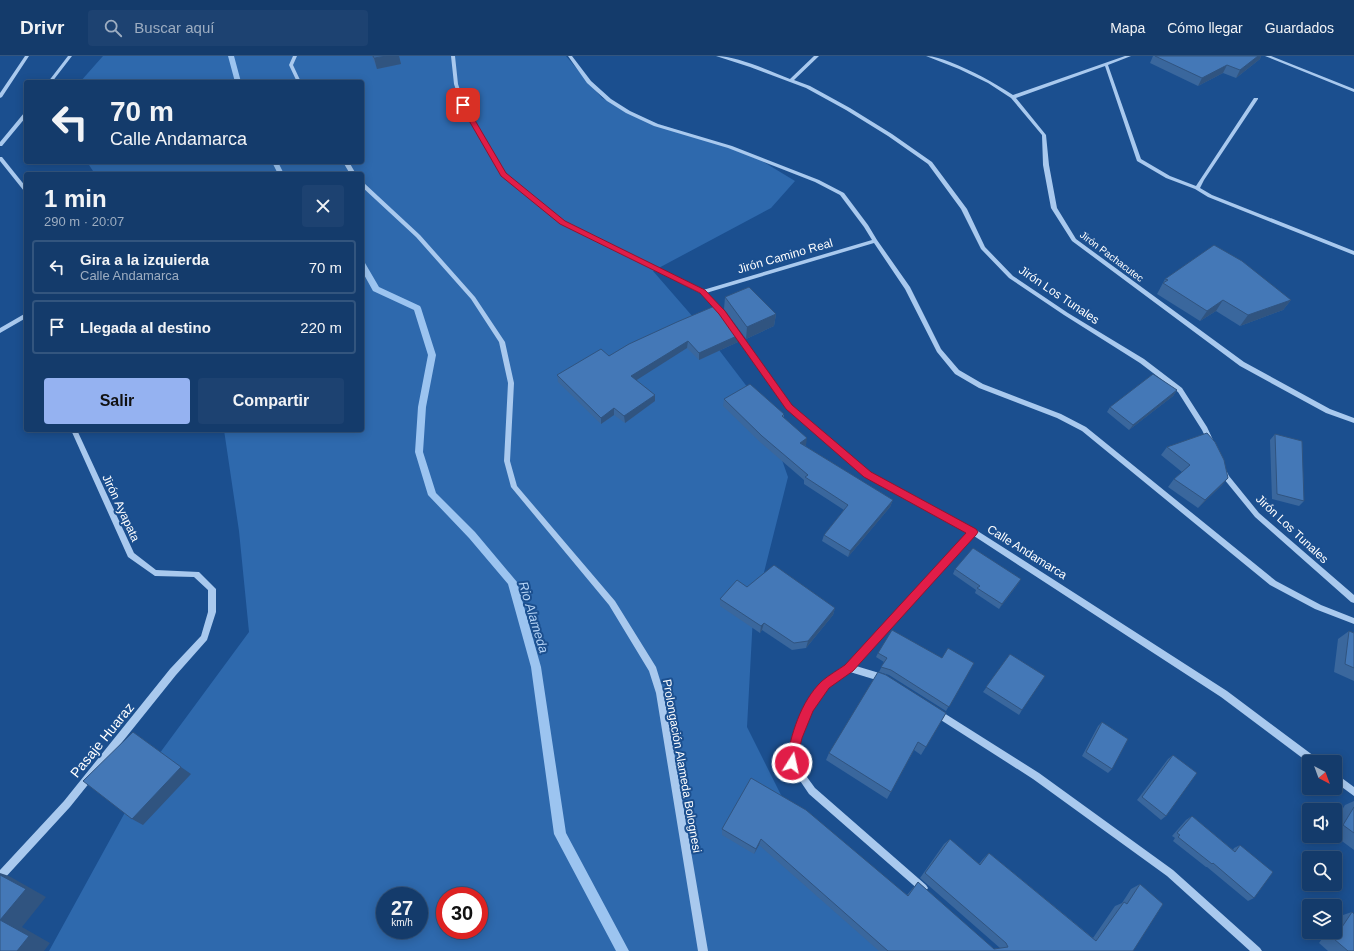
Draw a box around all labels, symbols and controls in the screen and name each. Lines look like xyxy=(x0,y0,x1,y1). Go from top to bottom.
search box xyxy=(88,10,368,46)
text: Drivr xyxy=(20,17,64,38)
icon: search xyxy=(102,17,124,39)
text: Buscar aquí xyxy=(134,19,214,36)
text: Mapa xyxy=(1110,20,1145,36)
text: Cómo llegar xyxy=(1167,20,1243,36)
text: Guardados xyxy=(1265,20,1334,36)
pin xyxy=(446,88,480,122)
icon: arrive xyxy=(452,94,474,116)
icon: left xyxy=(44,96,96,148)
text: 70 m xyxy=(110,96,174,127)
text: Calle Andamarca xyxy=(110,129,247,149)
text: 1 min xyxy=(44,185,107,212)
button: close xyxy=(302,185,344,227)
text: 290 m · 20:07 xyxy=(44,214,124,229)
street label: Jirón Pachacutec xyxy=(1078,229,1146,284)
street label: Jirón Camino Real xyxy=(736,236,834,276)
text: Gira a la izquierda xyxy=(80,251,209,268)
icon: left xyxy=(46,256,68,278)
text: 70 m xyxy=(309,259,342,276)
street label: Jirón Los Tunales xyxy=(1016,263,1102,327)
text: Calle Andamarca xyxy=(80,268,179,283)
icon: arrive xyxy=(46,316,68,338)
text: Llegada al destino xyxy=(80,319,211,336)
text: 220 m xyxy=(300,319,342,336)
button: Salir xyxy=(44,378,190,424)
button: Compartir xyxy=(198,378,344,424)
street label: Jirón Ayapata xyxy=(99,472,143,544)
street label: Jirón Los Tunales xyxy=(1253,492,1331,566)
street label: Calle Andamarca xyxy=(985,522,1070,582)
water label: Rio Alameda xyxy=(516,580,552,655)
street label: Prolongación Alameda Bolognesi xyxy=(660,678,704,854)
street label: Pasaje Huaraz xyxy=(67,699,137,781)
position arrow xyxy=(771,742,813,784)
north arrow xyxy=(1302,755,1342,795)
map controls xyxy=(1302,755,1342,939)
button: sound xyxy=(1302,803,1342,843)
button: search xyxy=(1302,851,1342,891)
speed limit sign: 30 xyxy=(436,887,488,939)
text: 27 xyxy=(391,897,413,919)
button: layers xyxy=(1302,899,1342,939)
text: km/h xyxy=(391,917,413,928)

